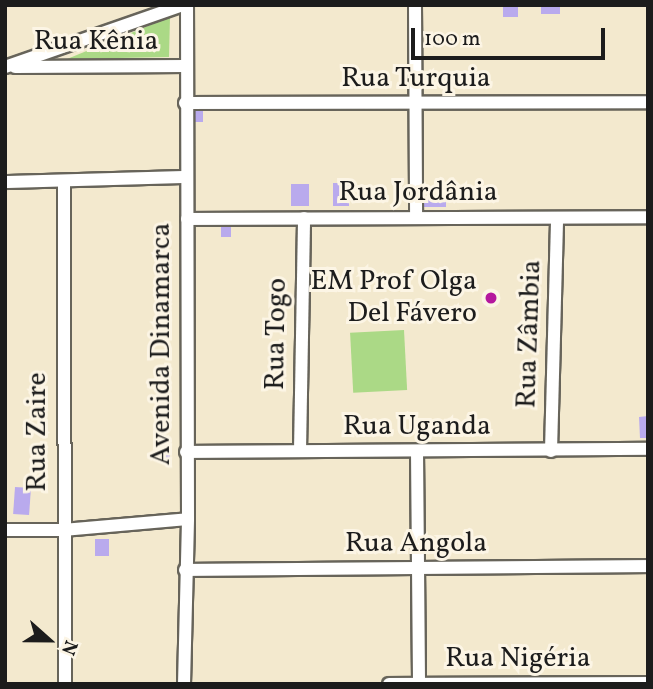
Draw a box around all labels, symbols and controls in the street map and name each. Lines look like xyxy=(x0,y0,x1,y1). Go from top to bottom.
scale bar xyxy=(415,14,609,58)
street label: Rua Kênia xyxy=(34,25,158,59)
text: 100 m xyxy=(424,25,481,54)
street label: Rua Turquia xyxy=(341,62,491,96)
street label: Rua Jordânia xyxy=(338,176,498,210)
street label: Avenida Dinamarca xyxy=(145,223,179,465)
street label: Rua Zâmbia xyxy=(511,259,549,409)
place label: EM Prof Olga Del Fávero xyxy=(313,265,477,331)
street label: Rua Togo xyxy=(259,277,295,391)
marker: EM Prof Olga Del Fávero xyxy=(483,290,499,306)
street label: Rua Zaire xyxy=(21,372,55,492)
street label: Rua Uganda xyxy=(343,410,491,444)
street label: Rua Angola xyxy=(345,527,487,561)
north arrow xyxy=(14,605,84,675)
text: N xyxy=(54,636,83,659)
street label: Rua Nigéria xyxy=(445,642,591,676)

